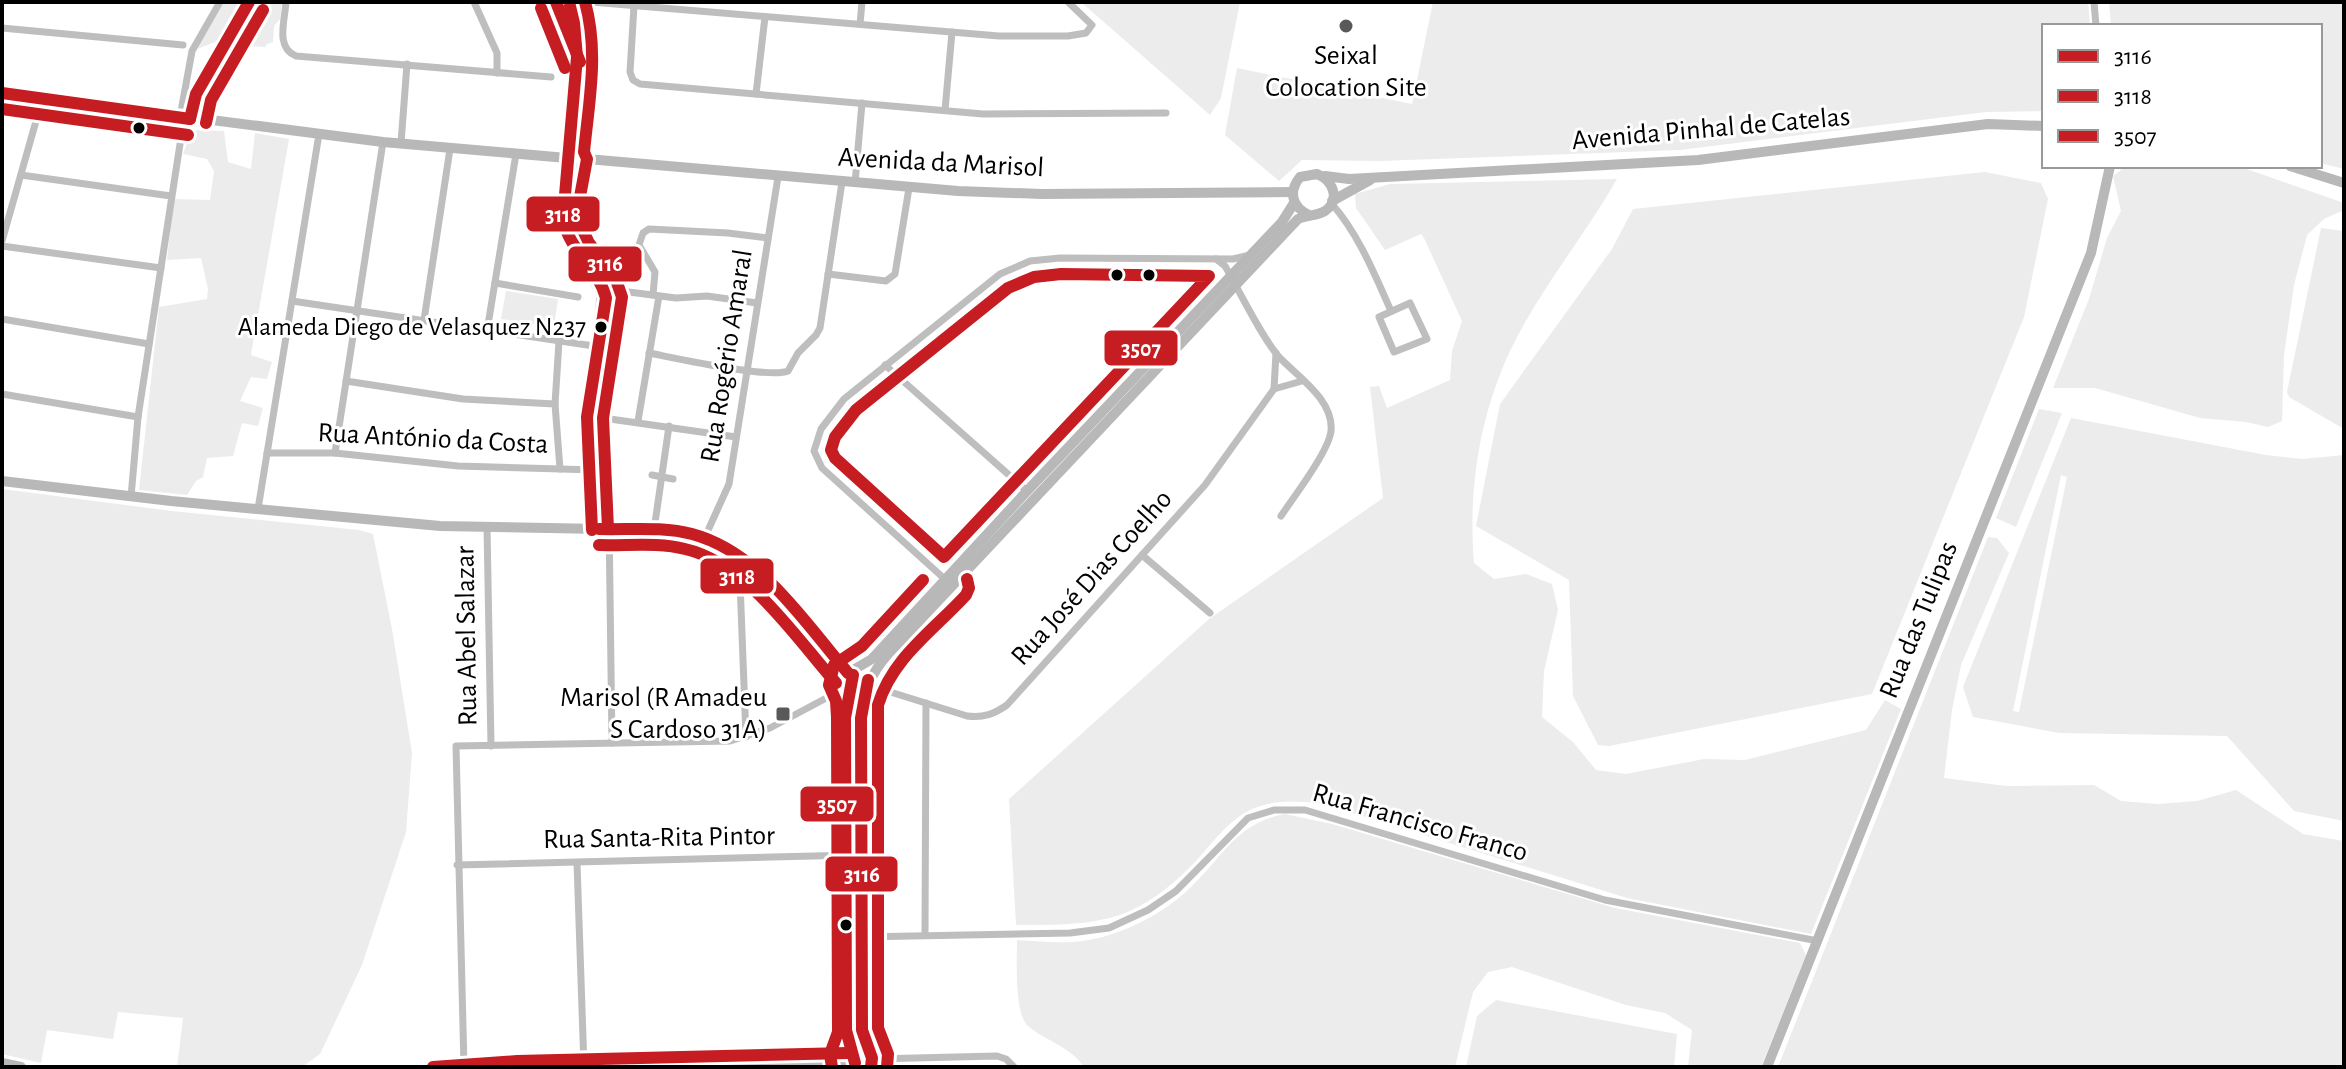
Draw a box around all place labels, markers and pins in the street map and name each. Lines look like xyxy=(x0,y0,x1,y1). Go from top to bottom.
marker: Seixal Colocation Site xyxy=(1337,17,1355,35)
place label: Seixal Colocation Site xyxy=(1265,42,1427,102)
unlabelled marker xyxy=(131,120,147,136)
unlabelled marker xyxy=(1109,267,1125,283)
unlabelled marker xyxy=(1141,267,1157,283)
place label: Alameda Diego de Velasquez N237 xyxy=(238,314,586,340)
marker: Alameda Diego de Velasquez N237 xyxy=(593,319,609,335)
place label: Marisol (R Amadeu S Cardoso 31A) xyxy=(560,684,767,744)
marker: Marisol (R Amadeu S Cardoso 31A) xyxy=(774,705,792,723)
unlabelled marker xyxy=(838,917,854,933)

